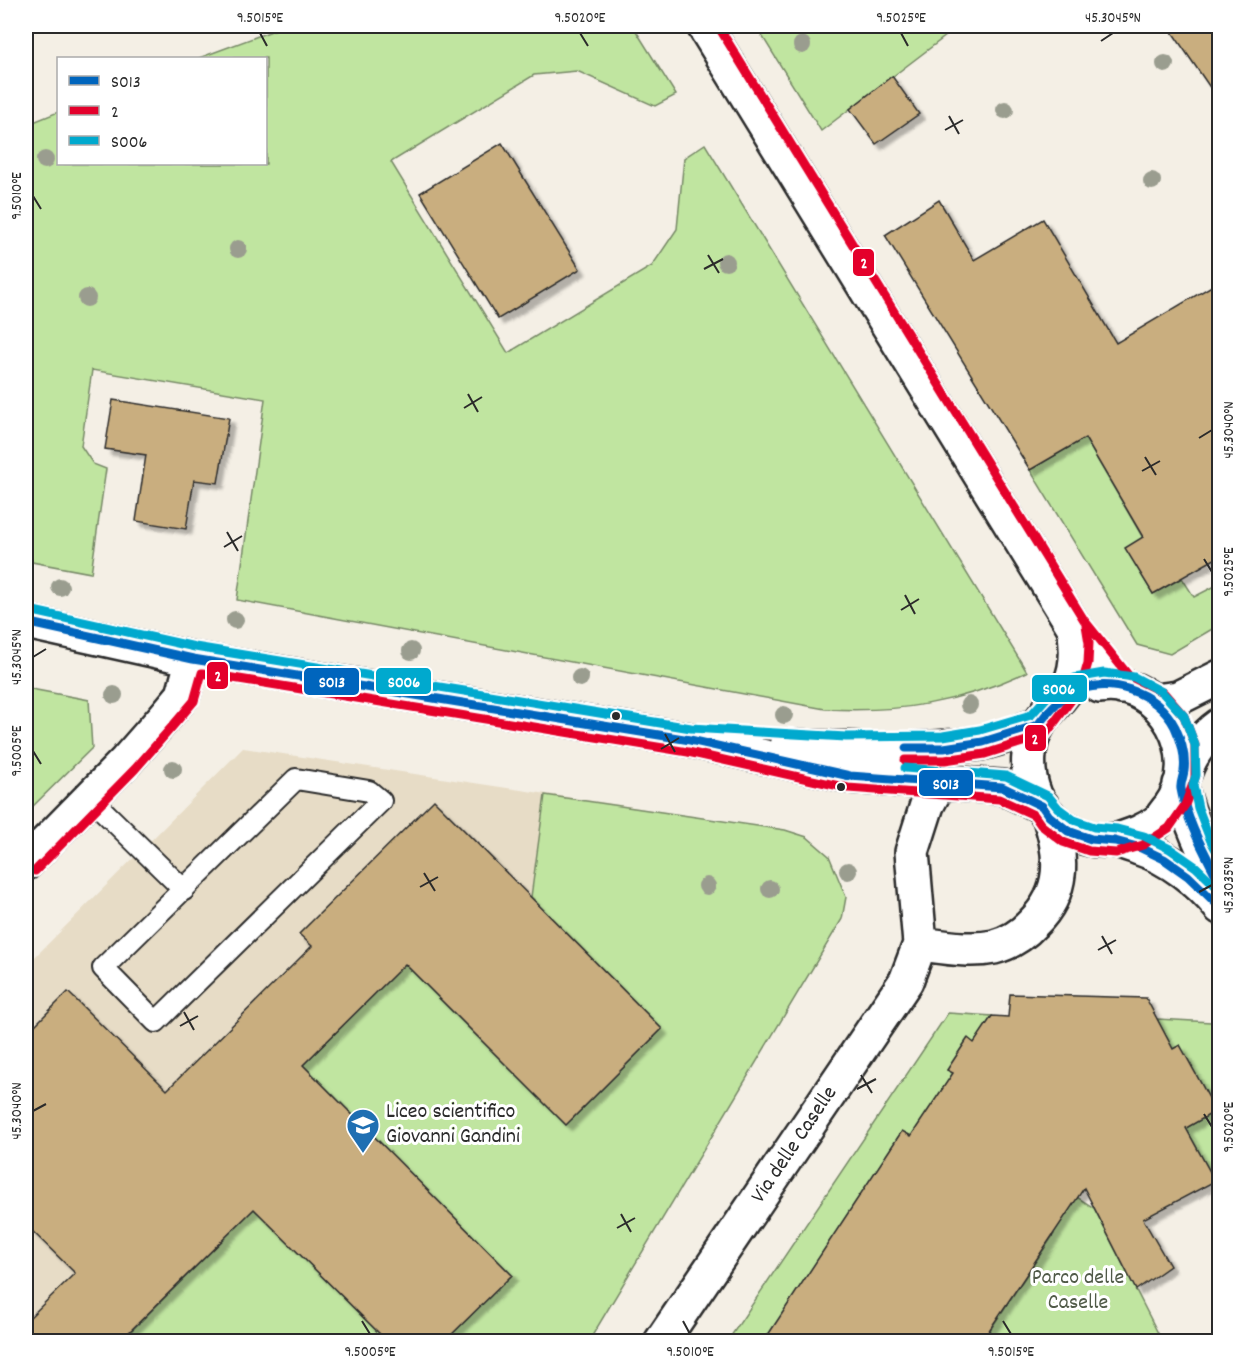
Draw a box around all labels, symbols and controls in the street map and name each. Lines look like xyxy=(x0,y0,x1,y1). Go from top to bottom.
text: 9.5015°E xyxy=(237,8,283,30)
text: 9.5020°E xyxy=(555,8,606,30)
text: 9.5025°E xyxy=(876,8,926,30)
text: 45.3045°N xyxy=(1085,8,1141,30)
legend xyxy=(57,57,267,165)
text: S013 xyxy=(111,71,141,96)
text: 2 xyxy=(111,101,119,126)
text: S006 xyxy=(111,131,147,156)
text: 9.5010°E xyxy=(7,172,29,220)
line badge: 2 xyxy=(852,248,875,277)
text: 2 xyxy=(861,253,868,276)
text: 45.3040°N xyxy=(1219,401,1241,459)
text: 9.5025°E xyxy=(1219,547,1241,597)
text: 45.3045°N xyxy=(7,629,29,685)
line badge: 2 xyxy=(206,661,229,690)
text: 2 xyxy=(215,666,222,689)
line badge: S013 xyxy=(303,667,360,696)
line badge: S006 xyxy=(375,667,432,695)
text: S013 xyxy=(319,672,345,695)
text: S006 xyxy=(388,672,420,695)
line badge: S006 xyxy=(1031,674,1088,703)
text: S006 xyxy=(1043,679,1075,702)
unlabelled marker xyxy=(610,710,622,722)
line badge: 2 xyxy=(1024,724,1047,752)
text: 9.5005°E xyxy=(7,725,29,777)
text: 2 xyxy=(1032,729,1039,752)
line badge: S013 xyxy=(918,769,974,797)
text: S013 xyxy=(933,774,959,797)
unlabelled marker xyxy=(835,781,847,793)
text: 45.3035°N xyxy=(1219,857,1241,913)
street label: Via delle Caselle xyxy=(744,1080,846,1210)
text: 45.3040°N xyxy=(7,1082,29,1140)
place label: Liceo scientifico Giovanni Gandini xyxy=(386,1097,520,1153)
text: 9.5020°E xyxy=(1219,1101,1241,1152)
school or university icon: Liceo scientifico Giovanni Gandini xyxy=(345,1107,381,1154)
park label: Parco delle Caselle xyxy=(1032,1263,1124,1319)
text: 9.5005°E xyxy=(344,1342,396,1364)
text: 9.5010°E xyxy=(666,1342,714,1364)
text: 9.5015°E xyxy=(988,1342,1034,1364)

